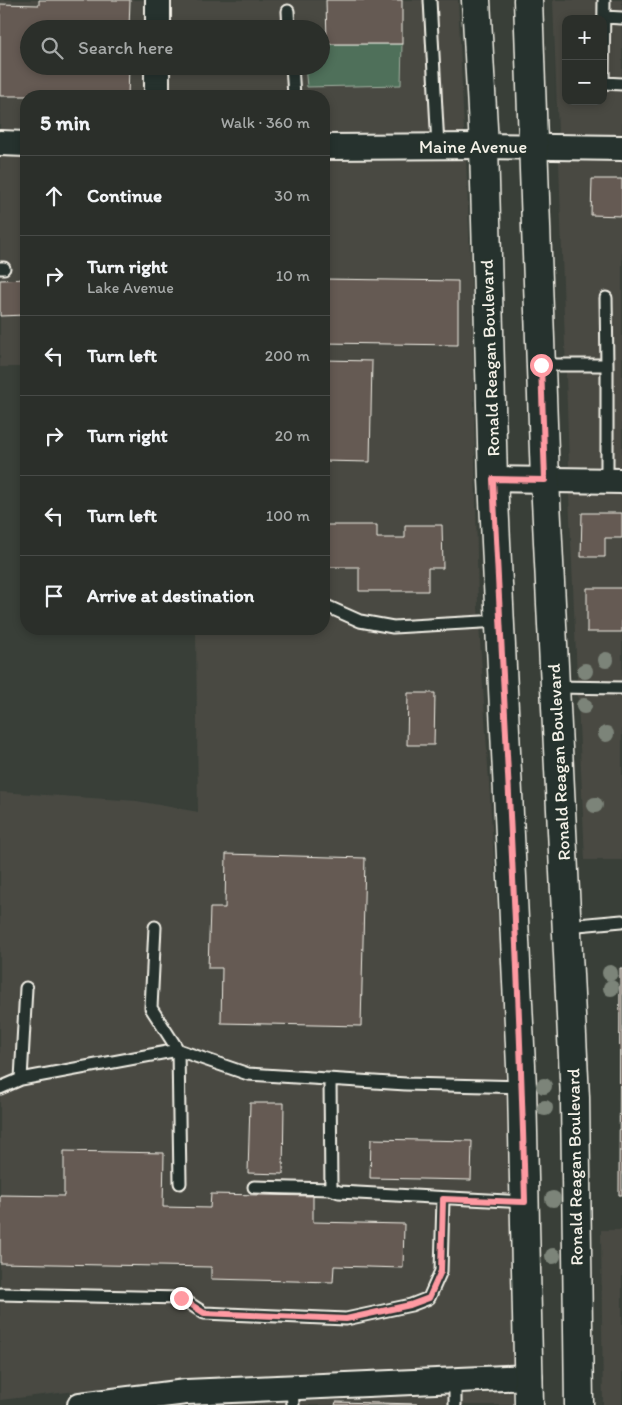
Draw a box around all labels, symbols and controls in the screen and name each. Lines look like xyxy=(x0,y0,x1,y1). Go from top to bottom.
map controls xyxy=(562,15,607,105)
button: + xyxy=(562,15,607,60)
search box xyxy=(20,20,330,75)
icon: search xyxy=(38,34,66,62)
text: Search here xyxy=(78,36,173,59)
button: − xyxy=(562,60,607,105)
text: 5 min xyxy=(40,110,90,135)
text: Walk · 360 m xyxy=(221,113,310,132)
street label: Maine Avenue xyxy=(419,136,527,158)
icon: ahead xyxy=(40,182,68,210)
text: Continue xyxy=(87,184,162,207)
text: 30 m xyxy=(274,186,310,205)
text: Turn right xyxy=(87,255,168,278)
street label: Ronald Reagan Boulevard xyxy=(476,259,504,457)
icon: right xyxy=(40,262,68,290)
text: 10 m xyxy=(276,266,310,285)
text: Lake Avenue xyxy=(87,278,174,297)
icon: left xyxy=(40,342,68,370)
text: Turn left xyxy=(87,344,157,367)
text: 200 m xyxy=(265,346,310,365)
route start xyxy=(530,354,553,377)
icon: right xyxy=(40,422,68,450)
text: Turn right xyxy=(87,424,168,447)
text: 20 m xyxy=(275,426,310,445)
icon: left xyxy=(40,502,68,530)
text: Turn left xyxy=(87,504,157,527)
text: 100 m xyxy=(266,506,310,525)
icon: arrive xyxy=(40,582,68,610)
text: Arrive at destination xyxy=(87,584,254,607)
street label: Ronald Reagan Boulevard xyxy=(543,663,575,861)
street label: Ronald Reagan Boulevard xyxy=(562,1068,588,1266)
route end xyxy=(170,1287,193,1310)

